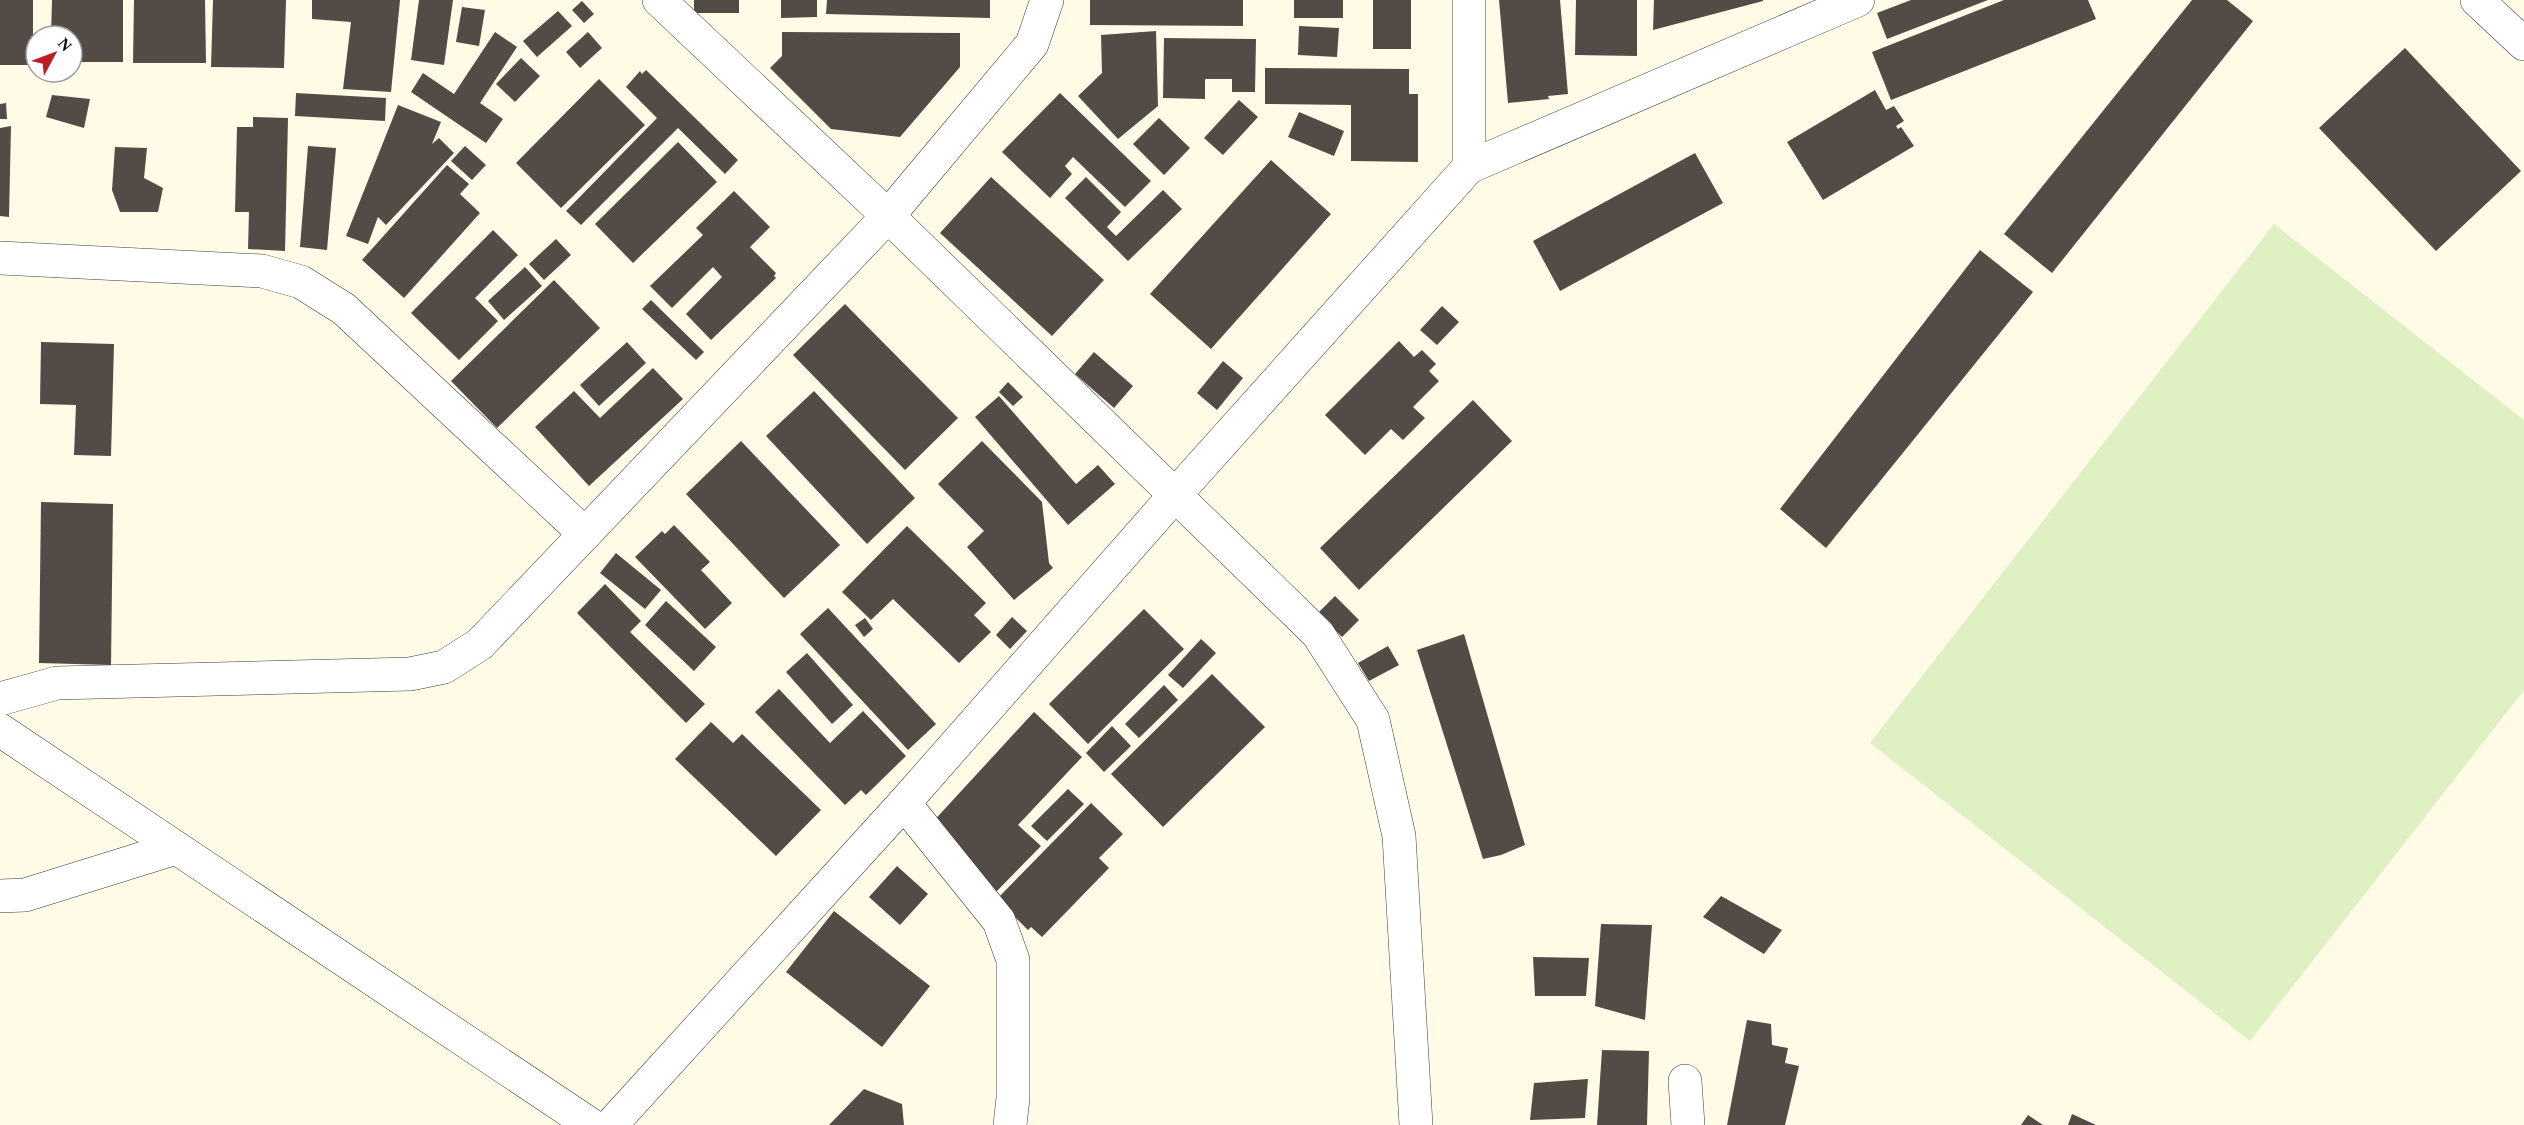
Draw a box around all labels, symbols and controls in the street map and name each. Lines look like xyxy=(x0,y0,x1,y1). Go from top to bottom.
north arrow xyxy=(24,24,84,84)
text: N xyxy=(55,35,75,55)

